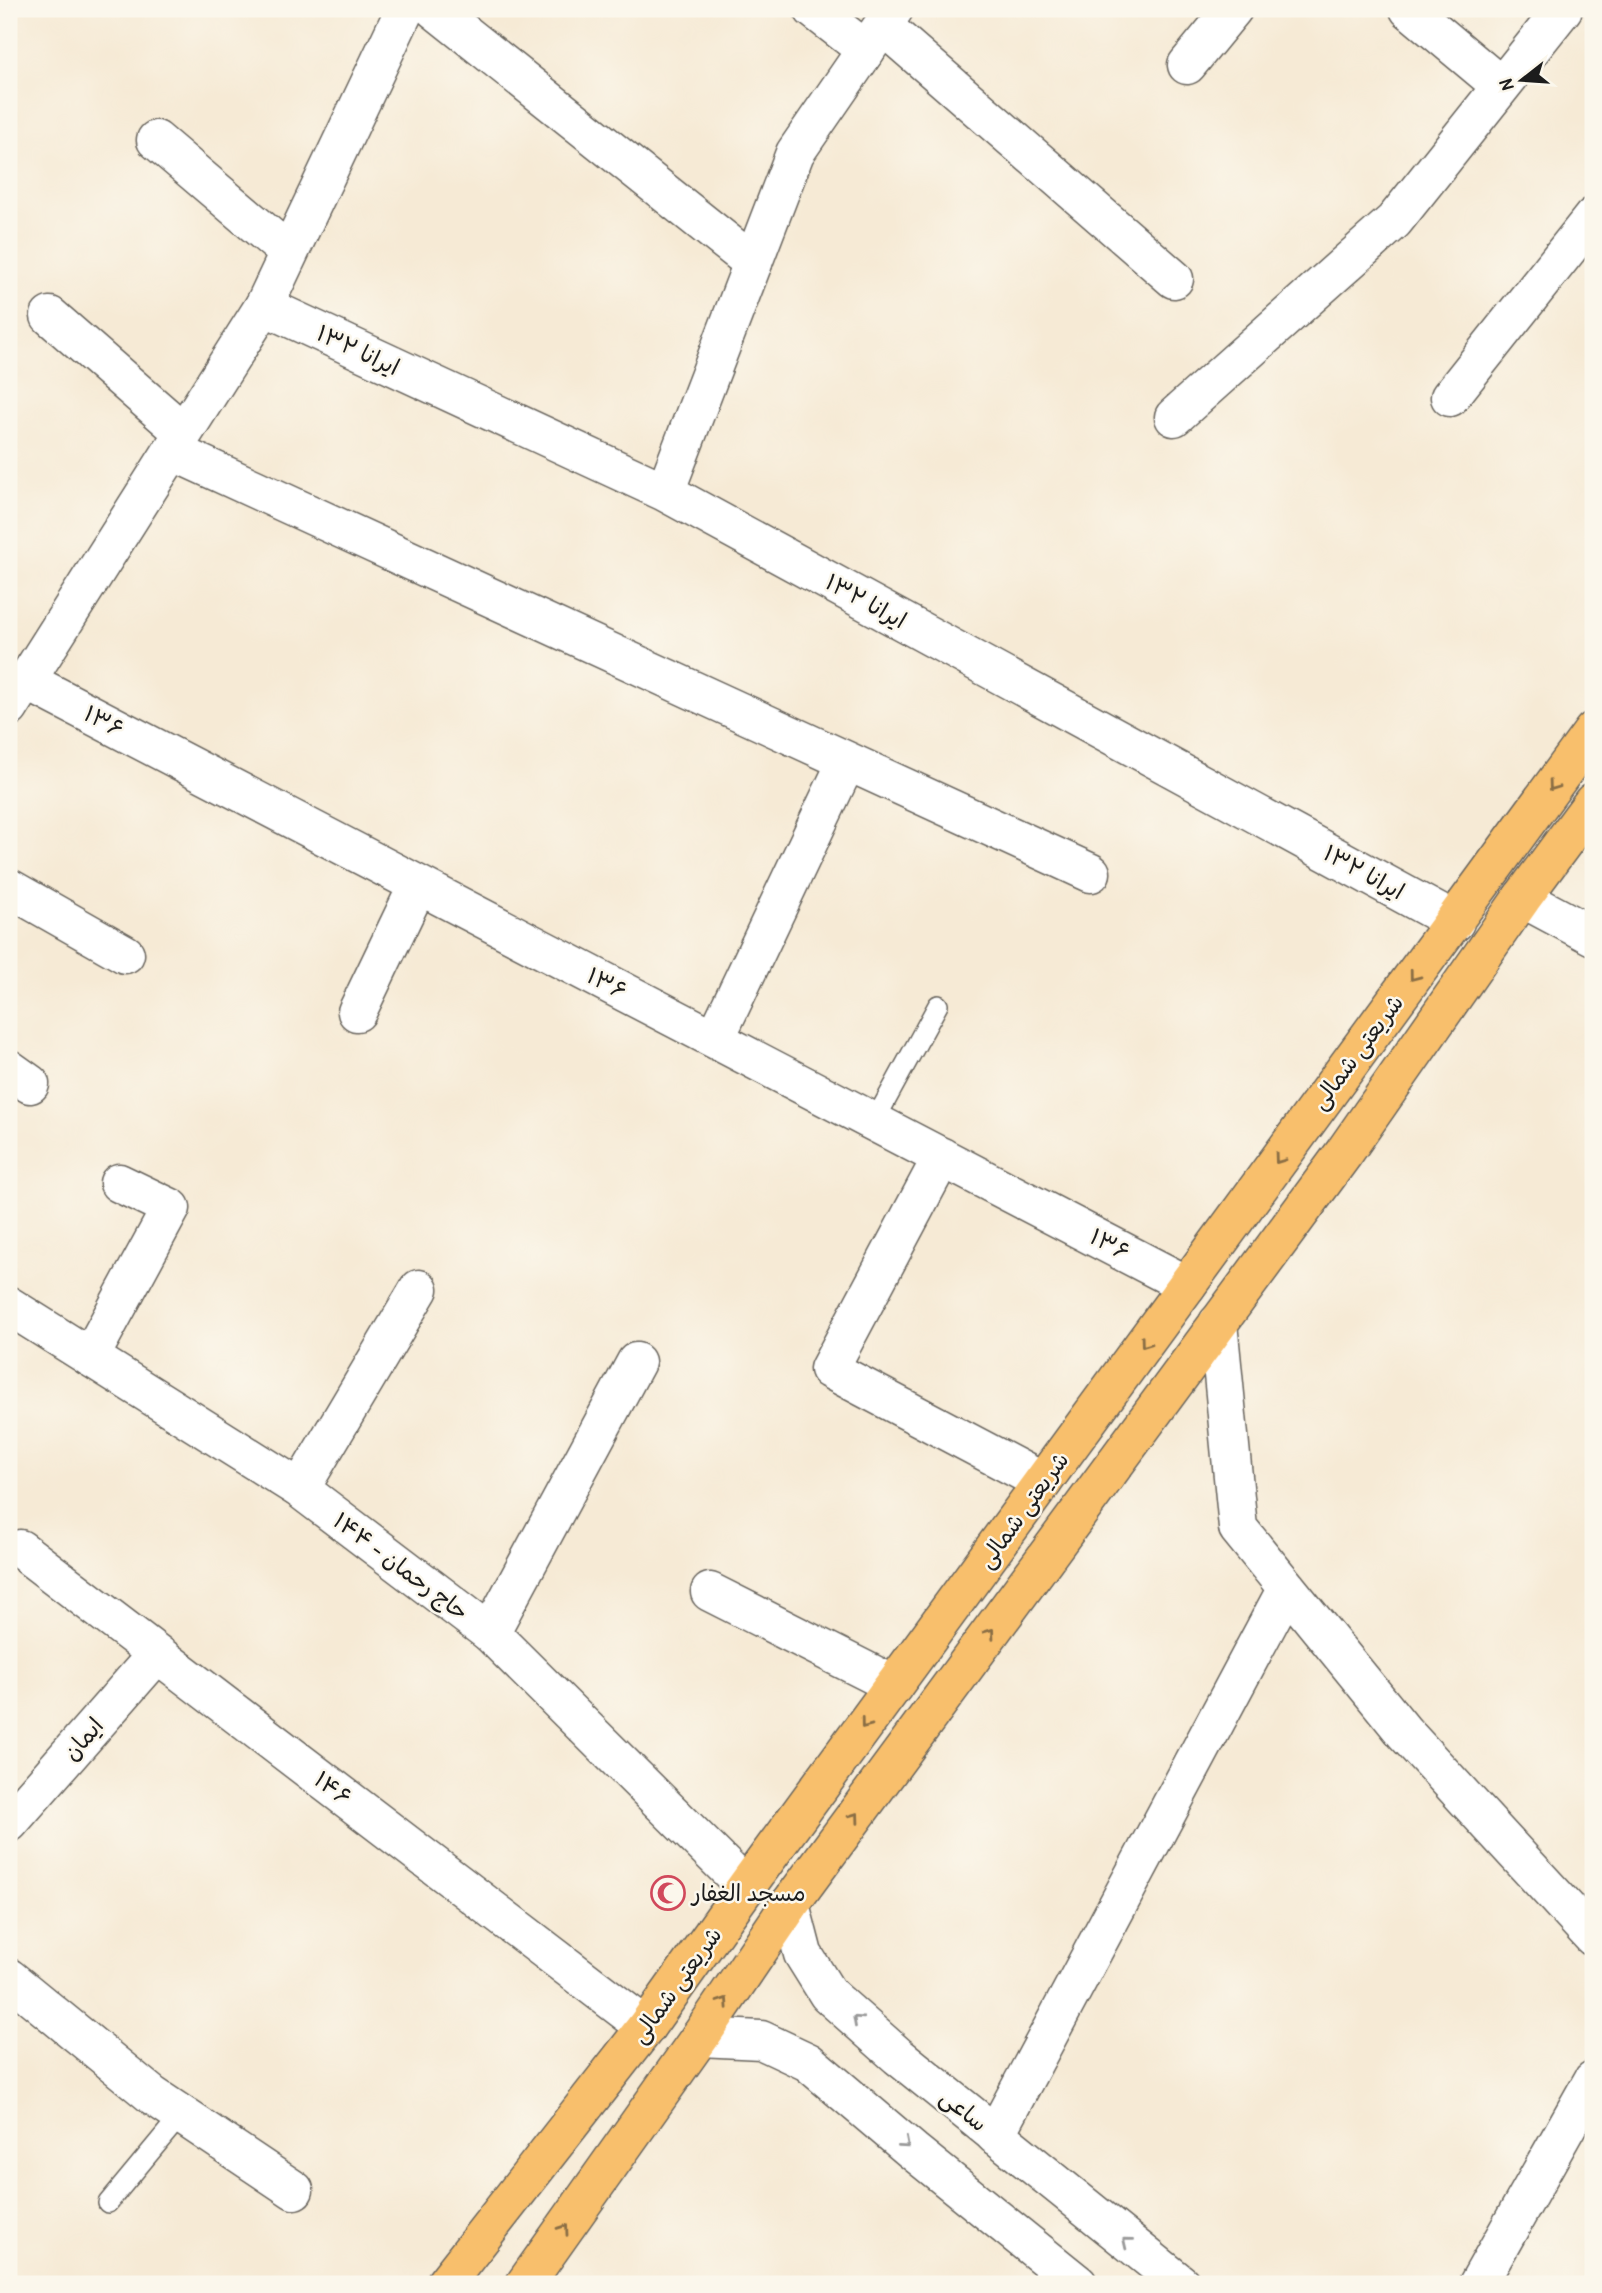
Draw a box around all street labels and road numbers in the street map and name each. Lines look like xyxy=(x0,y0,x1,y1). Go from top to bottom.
street label: ایرانا ۱۳۲ xyxy=(312,317,405,382)
street label: ایرانا ۱۳۲ xyxy=(820,566,912,635)
street label: ۱۳۶ xyxy=(79,697,130,744)
street label: ایرانا ۱۳۲ xyxy=(1318,837,1410,906)
street label: ۱۳۶ xyxy=(582,959,633,1006)
street label: شریعتی شمالی xyxy=(1303,988,1410,1116)
street label: ۱۳۶ xyxy=(1085,1220,1136,1267)
street label: شریعتی شمالی xyxy=(970,1445,1075,1574)
street label: حاج رحمان - ۱۴۴ xyxy=(327,1504,475,1628)
street label: ایمان xyxy=(55,1711,110,1767)
street label: ۱۴۶ xyxy=(308,1763,358,1812)
street label: شریعتی شمالی xyxy=(623,1920,728,2049)
street label: ساعی xyxy=(934,2081,994,2138)

